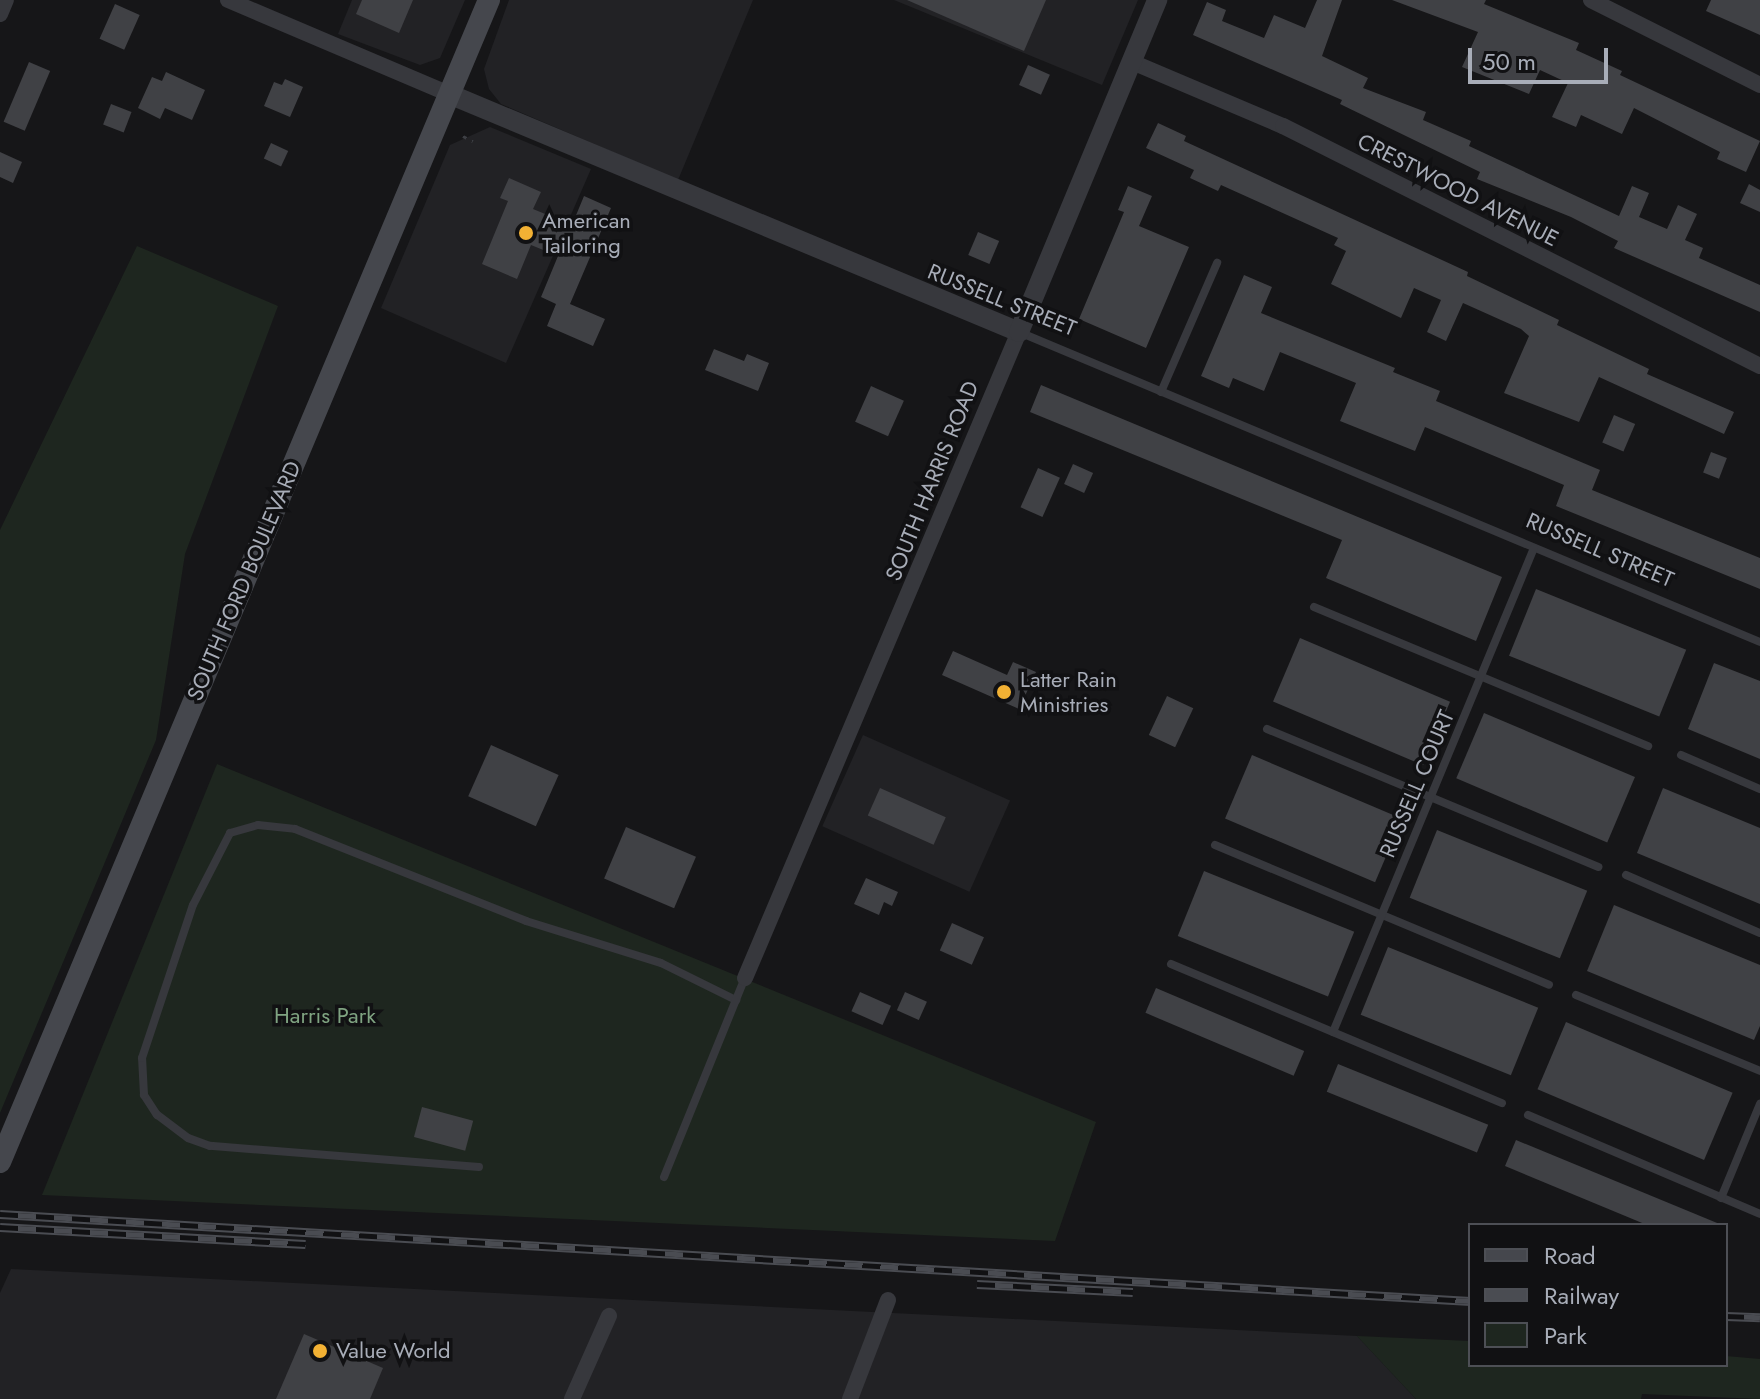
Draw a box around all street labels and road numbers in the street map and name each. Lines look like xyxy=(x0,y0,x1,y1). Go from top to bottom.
street label: CRESTWOOD AVENUE xyxy=(1353,128,1563,252)
street label: RUSSELL STREET xyxy=(924,258,1080,342)
street label: SOUTH HARRIS ROAD xyxy=(880,377,984,585)
street label: SOUTH FORD BOULEVARD xyxy=(182,457,306,705)
street label: RUSSELL STREET xyxy=(1522,507,1678,593)
street label: RUSSELL COURT xyxy=(1374,706,1460,862)

